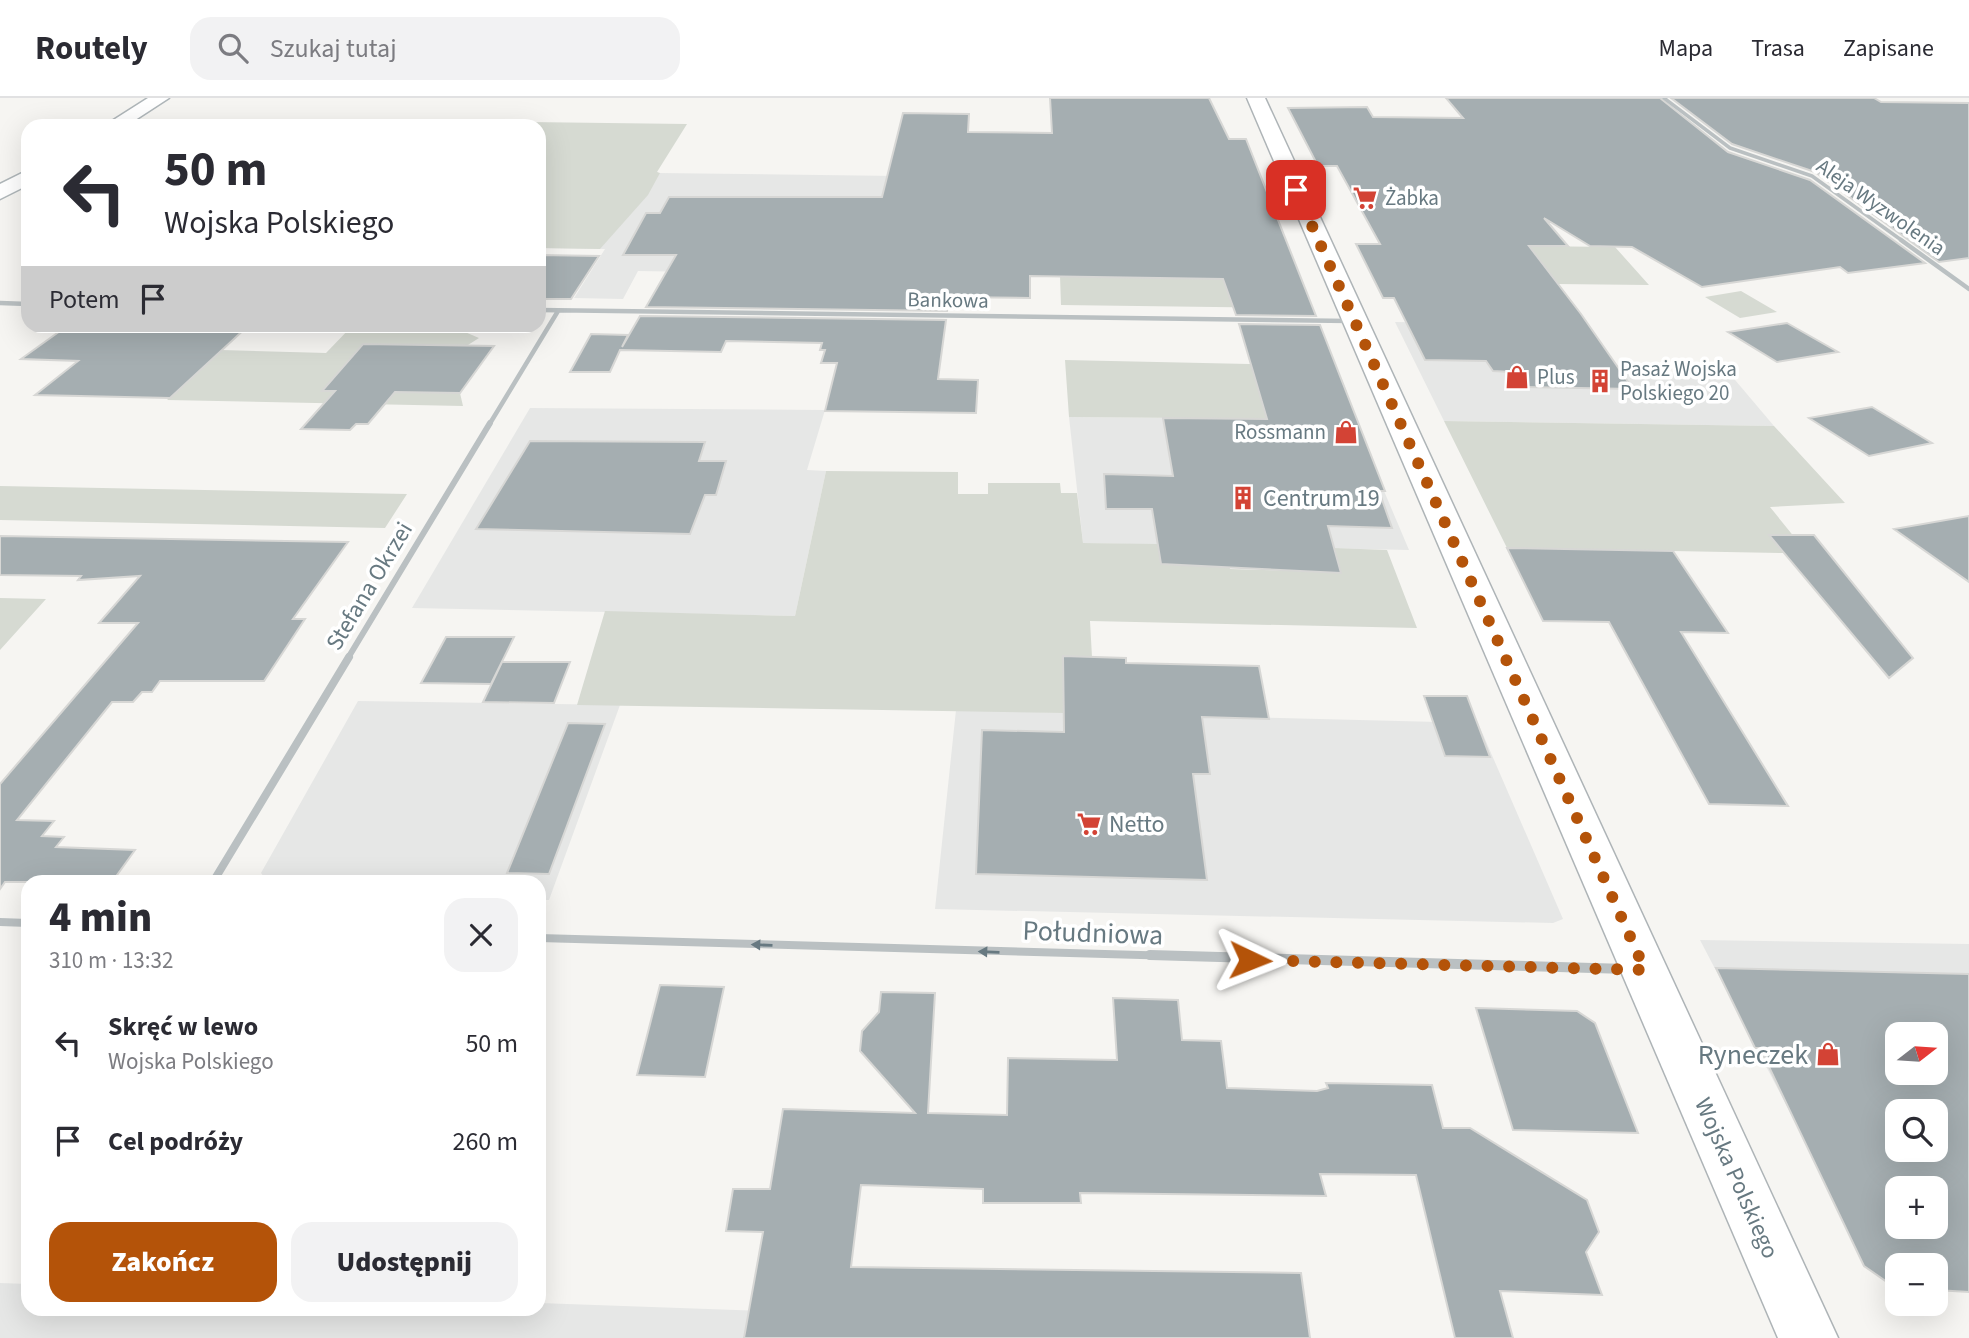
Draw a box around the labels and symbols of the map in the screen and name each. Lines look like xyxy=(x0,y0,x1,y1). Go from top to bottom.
street label: Aleja Wyzwolenia xyxy=(1810,151,1952,263)
pin xyxy=(1266,160,1326,220)
place label: Żabka xyxy=(1385,183,1439,213)
supermarket icon: Żabka xyxy=(1351,184,1379,212)
street label: Bankowa xyxy=(907,284,989,316)
place label: Pasaż Wojska Polskiego 20 xyxy=(1620,354,1737,408)
place label: Plus xyxy=(1537,362,1575,392)
shop icon: Plus xyxy=(1503,363,1531,391)
building icon: Pasaż Wojska Polskiego 20 xyxy=(1586,367,1614,395)
place label: Rossmann xyxy=(1234,417,1326,447)
shop icon: Rossmann xyxy=(1332,418,1360,446)
place label: Centrum 19 xyxy=(1263,481,1380,516)
building icon: Centrum 19 xyxy=(1229,484,1257,512)
street label: Stefana Okrzei xyxy=(317,515,422,657)
place label: Netto xyxy=(1109,807,1165,842)
supermarket icon: Netto xyxy=(1075,810,1103,838)
street label: Południowa xyxy=(1022,911,1164,955)
position arrow xyxy=(1213,923,1287,997)
one-way arrow xyxy=(750,939,772,950)
one-way arrow xyxy=(978,946,1000,957)
north arrow xyxy=(1885,1022,1948,1085)
place label: Ryneczek xyxy=(1698,1035,1808,1075)
shop icon: Ryneczek xyxy=(1814,1040,1842,1068)
street label: Wojska Polskiego xyxy=(1685,1092,1788,1264)

